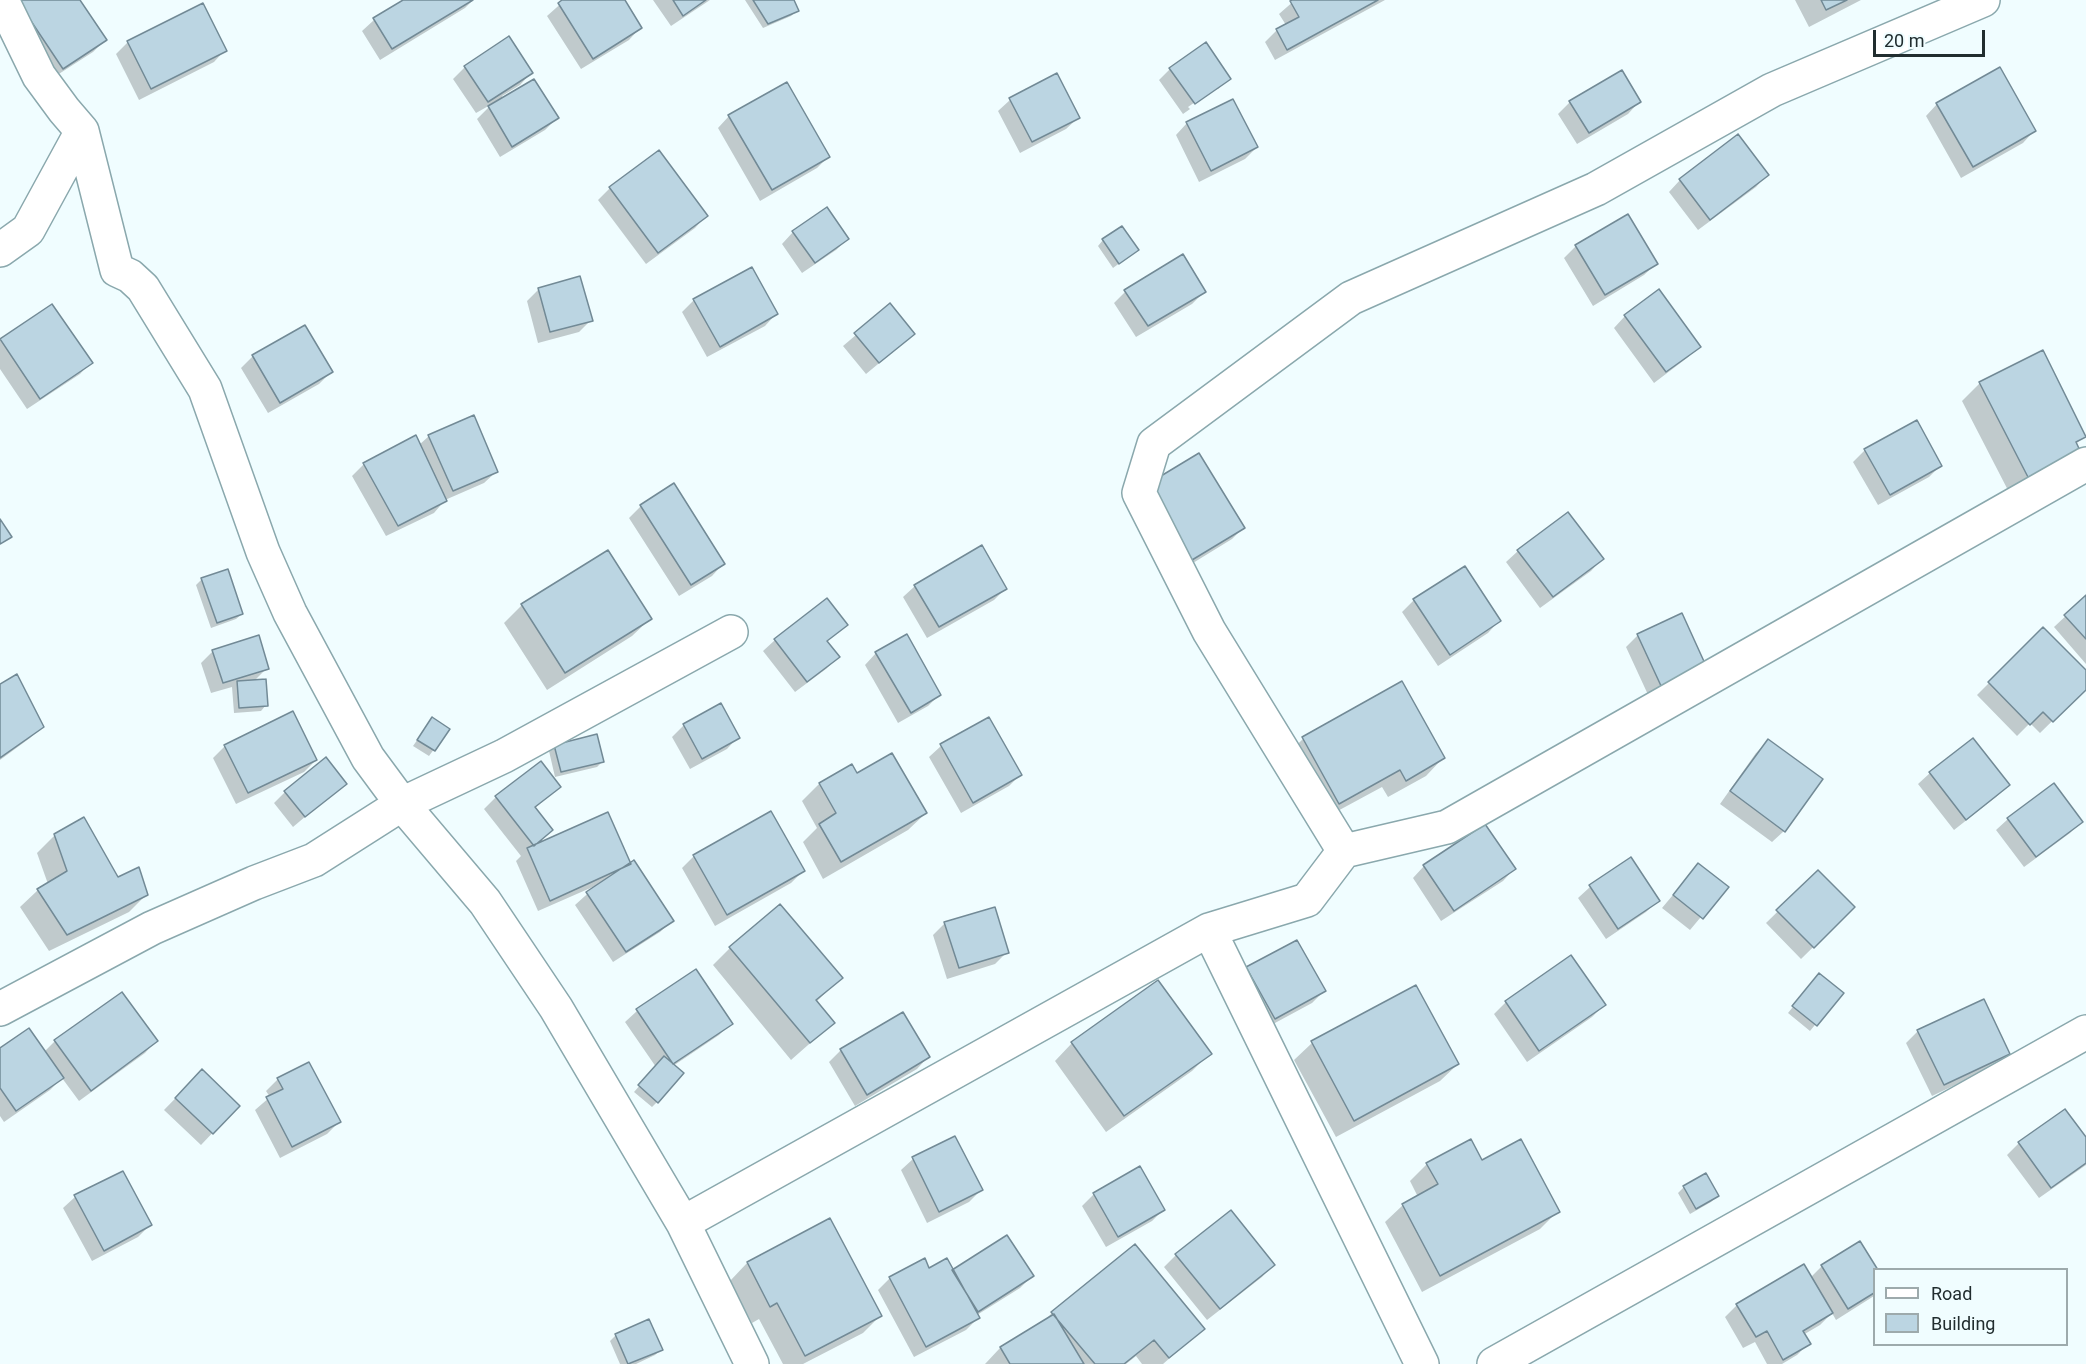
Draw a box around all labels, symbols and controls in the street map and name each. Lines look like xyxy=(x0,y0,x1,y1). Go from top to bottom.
scale bar xyxy=(1876,18,1988,56)
text: 20 m xyxy=(1884,30,1924,51)
legend xyxy=(1873,1268,2068,1346)
text: Road xyxy=(1931,1283,1972,1304)
text: Building xyxy=(1931,1313,1995,1334)

